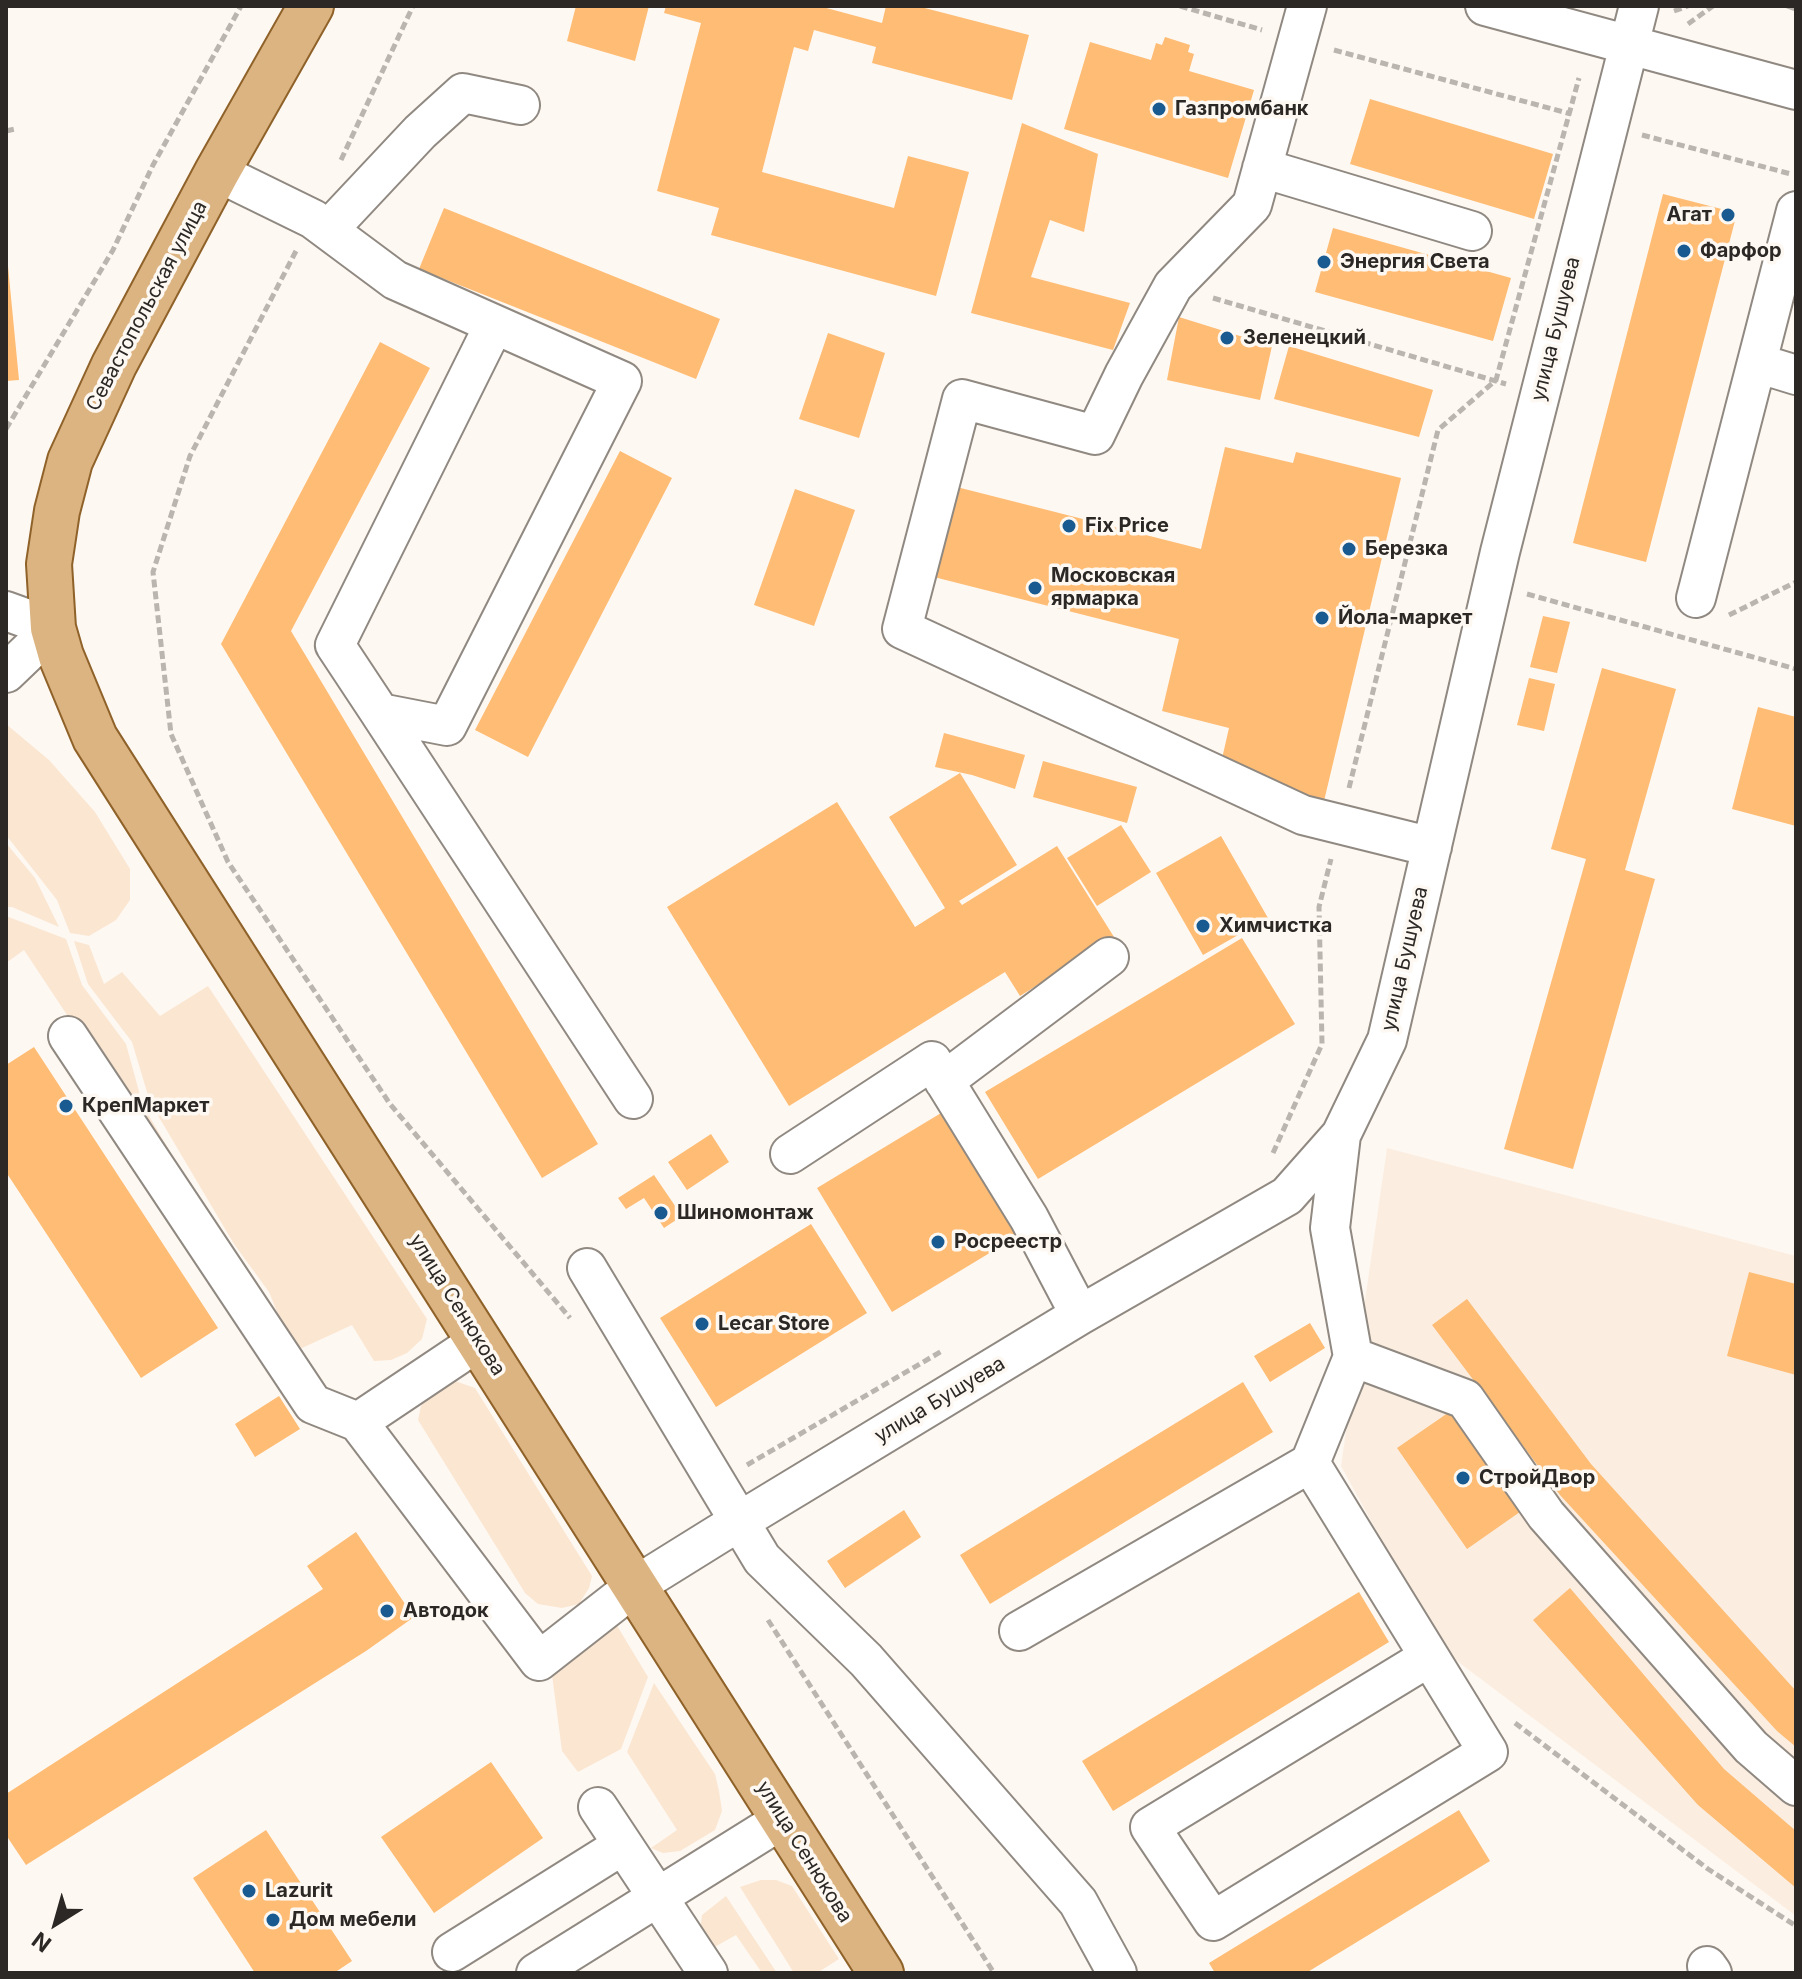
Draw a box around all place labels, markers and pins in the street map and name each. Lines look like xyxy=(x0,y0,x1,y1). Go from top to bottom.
place label: Газпромбанк xyxy=(1175,97,1308,121)
marker: Газпромбанк xyxy=(1150,100,1168,118)
place label: Агат xyxy=(1666,203,1712,227)
marker: Агат xyxy=(1719,206,1737,224)
place label: Фарфор xyxy=(1700,239,1782,263)
marker: Фарфор xyxy=(1675,242,1693,260)
place label: Энергия Света xyxy=(1340,250,1489,274)
marker: Энергия Света xyxy=(1315,253,1333,271)
place label: Зеленецкий xyxy=(1243,326,1366,350)
marker: Зеленецкий xyxy=(1218,329,1236,347)
place label: Fix Price xyxy=(1085,514,1169,538)
marker: Fix Price xyxy=(1060,517,1078,535)
place label: Березка xyxy=(1365,537,1448,561)
marker: Березка xyxy=(1340,540,1358,558)
place label: Московская ярмарка xyxy=(1051,564,1175,611)
marker: Московская ярмарка xyxy=(1026,579,1044,597)
place label: Йола-маркет xyxy=(1338,606,1472,630)
marker: Йола-маркет xyxy=(1313,609,1331,627)
place label: Химчистка xyxy=(1219,914,1332,938)
marker: Химчистка xyxy=(1194,917,1212,935)
place label: КрепМаркет xyxy=(82,1094,209,1118)
marker: КрепМаркет xyxy=(57,1097,75,1115)
place label: Шиномонтаж xyxy=(677,1201,814,1225)
marker: Шиномонтаж xyxy=(652,1204,670,1222)
place label: Росреестр xyxy=(954,1230,1062,1254)
marker: Росреестр xyxy=(929,1233,947,1251)
place label: Lecar Store xyxy=(718,1312,830,1336)
marker: Lecar Store xyxy=(693,1315,711,1333)
place label: СтройДвор xyxy=(1479,1466,1595,1490)
marker: СтройДвор xyxy=(1454,1469,1472,1487)
place label: Автодок xyxy=(403,1599,489,1623)
marker: Автодок xyxy=(378,1602,396,1620)
place label: Lazurit xyxy=(265,1879,333,1903)
marker: Lazurit xyxy=(240,1882,258,1900)
place label: Дом мебели xyxy=(289,1908,416,1932)
marker: Дом мебели xyxy=(264,1911,282,1929)

